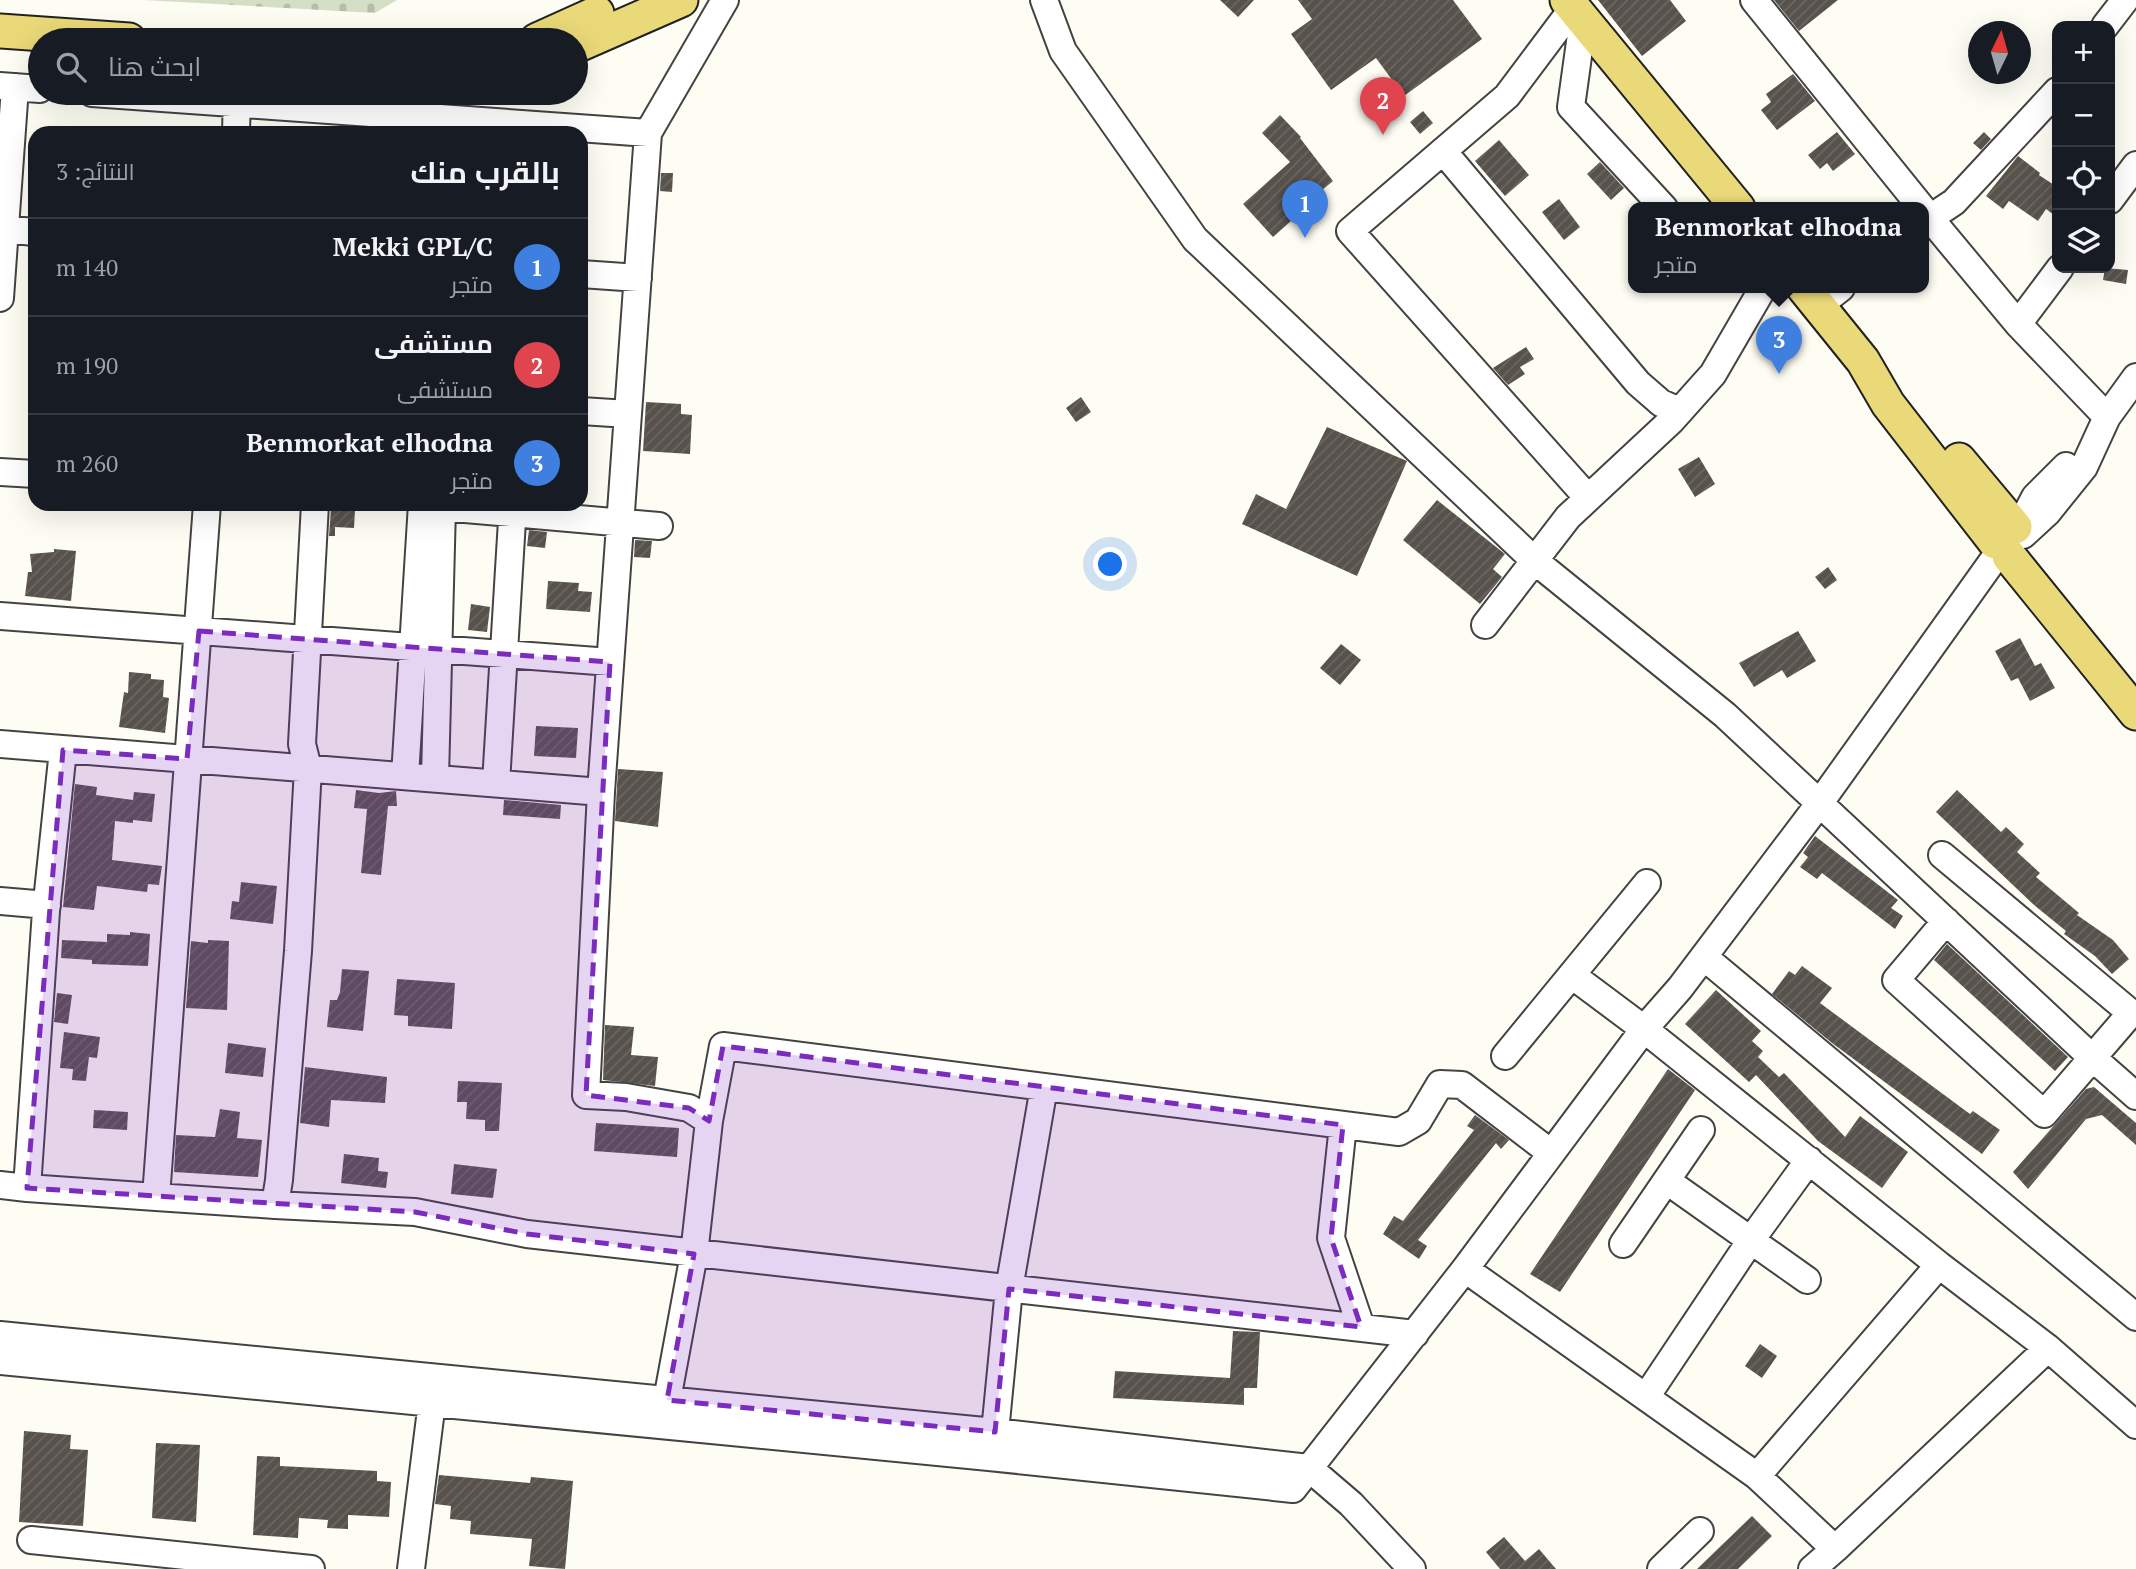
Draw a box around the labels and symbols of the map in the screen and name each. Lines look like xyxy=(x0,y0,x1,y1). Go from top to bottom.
north arrow xyxy=(1968,21,2031,84)
pin: 2 xyxy=(1360,77,1406,135)
pin: 1 xyxy=(1282,180,1328,238)
pin: 3 xyxy=(1756,316,1802,374)
your location xyxy=(1093,547,1127,581)

